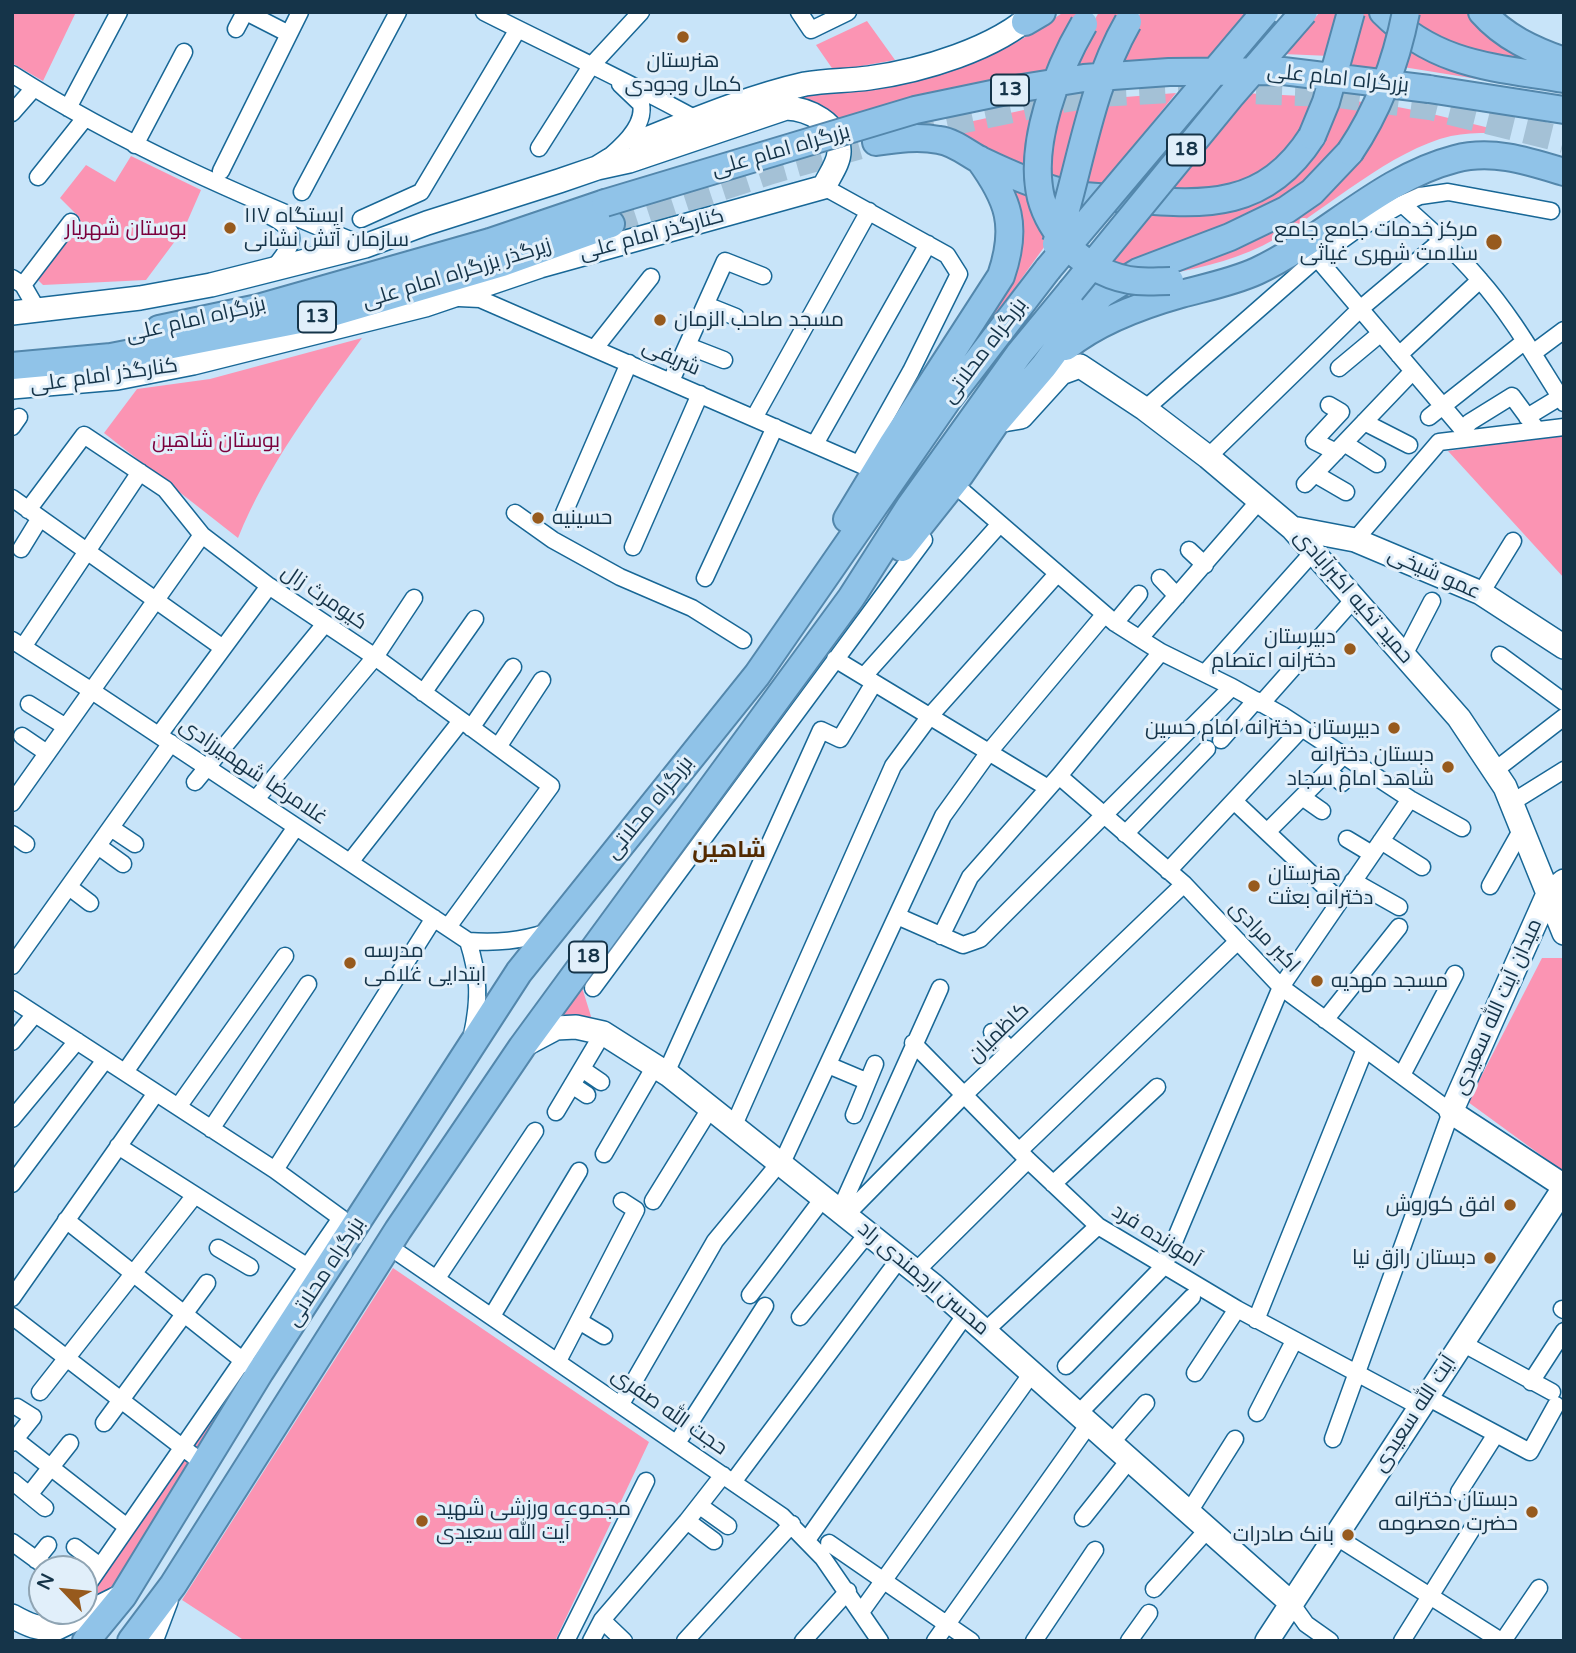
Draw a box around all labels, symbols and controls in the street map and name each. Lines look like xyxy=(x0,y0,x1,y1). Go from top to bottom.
marker: هنرستان کمال وجودی xyxy=(675,29,691,45)
place label: هنرستان کمال وجودی xyxy=(624,48,742,98)
street label: بزرگراه امام علی xyxy=(1266,59,1410,99)
road number: 13 xyxy=(991,74,1029,106)
street label: بزرگراه امام علی xyxy=(709,119,853,183)
road number: 18 xyxy=(1167,134,1205,166)
place label: ایستگاه ۱۱۷ سازمان آتش نشانی xyxy=(244,203,409,253)
street label: کنارگذر امام علی xyxy=(577,204,727,266)
park label: بوستان شهریار xyxy=(65,216,187,242)
place label: مرکز خدمات جامع جامع سلامت شهری غیاثی xyxy=(1274,217,1478,267)
marker: ایستگاه ۱۱۷ سازمان آتش نشانی xyxy=(222,220,238,236)
marker: مرکز خدمات جامع جامع سلامت شهری غیاثی xyxy=(1484,232,1504,252)
street label: زیرگذر بزرگراه امام علی xyxy=(359,233,555,315)
street label: بزرگراه امام علی xyxy=(124,292,268,348)
street label: بزرگراه محلاتی xyxy=(937,293,1033,409)
road number: 13 xyxy=(298,302,336,332)
place label: مسجد صاحب الزمان xyxy=(674,307,844,333)
marker: مسجد صاحب الزمان xyxy=(652,312,668,328)
street label: شریفی xyxy=(638,334,704,382)
street label: کنارگذر امام علی xyxy=(29,353,179,399)
park label: بوستان شاهین xyxy=(152,428,280,454)
place label: حسینیه xyxy=(552,505,612,531)
marker: حسینیه xyxy=(530,510,546,526)
street label: حمید تکیه اکبرآبادی xyxy=(1288,525,1418,669)
street label: عمو شیخی xyxy=(1384,542,1484,606)
street label: کیومرث زال xyxy=(276,560,372,636)
place label: دبیرستان دخترانه اعتصام xyxy=(1211,624,1336,674)
marker: دبیرستان دخترانه اعتصام xyxy=(1342,641,1358,657)
street label: غلامرضا شهمیرزادی xyxy=(174,713,332,831)
place label: دبیرستان دخترانه امام حسین xyxy=(1145,715,1380,741)
marker: دبیرستان دخترانه امام حسین xyxy=(1386,720,1402,736)
place label: دبستان دخترانه شاهد امام سجاد xyxy=(1287,742,1434,792)
street label: بزرگراه محلاتی xyxy=(601,751,699,865)
marker: دبستان دخترانه شاهد امام سجاد xyxy=(1440,759,1456,775)
district label: شاهین xyxy=(692,837,766,865)
place label: هنرستان دخترانه بعثت xyxy=(1268,861,1373,911)
marker: هنرستان دخترانه بعثت xyxy=(1246,878,1262,894)
street label: اکبر مرادی xyxy=(1223,895,1305,979)
street label: میدان آیت الله سعیدی xyxy=(1448,915,1548,1099)
place label: مدرسه ابتدایی غلامی xyxy=(364,938,487,988)
road number: 18 xyxy=(569,942,607,973)
marker: مدرسه ابتدایی غلامی xyxy=(342,955,358,971)
place label: مسجد مهدیه xyxy=(1331,968,1448,994)
marker: مسجد مهدیه xyxy=(1309,973,1325,989)
street label: کاظمیان xyxy=(963,998,1035,1068)
place label: افق کوروش xyxy=(1386,1192,1496,1218)
marker: افق کوروش xyxy=(1502,1197,1518,1213)
street label: آموزنده فرد xyxy=(1107,1199,1205,1273)
street label: بزرگراه محلاتی xyxy=(281,1212,371,1332)
street label: محسن ارجمندی راد xyxy=(852,1217,994,1341)
place label: دبستان رازق نیا xyxy=(1352,1245,1476,1271)
marker: دبستان رازق نیا xyxy=(1482,1250,1498,1266)
street label: آیت الله سعیدی xyxy=(1368,1351,1462,1477)
street label: حجت الله صفری xyxy=(606,1363,732,1461)
place label: دبستان دخترانه حضرت معصومه xyxy=(1378,1487,1518,1537)
place label: مجموعه ورزشی شهید آیت‌ الله سعیدی xyxy=(436,1496,631,1546)
marker: دبستان دخترانه حضرت معصومه xyxy=(1524,1504,1540,1520)
marker: مجموعه ورزشی شهید آیت‌ الله سعیدی xyxy=(414,1513,430,1529)
place label: بانک صادرات xyxy=(1233,1522,1334,1548)
marker: بانک صادرات xyxy=(1340,1527,1356,1543)
north arrow xyxy=(28,1555,98,1625)
text: N xyxy=(33,1570,59,1593)

